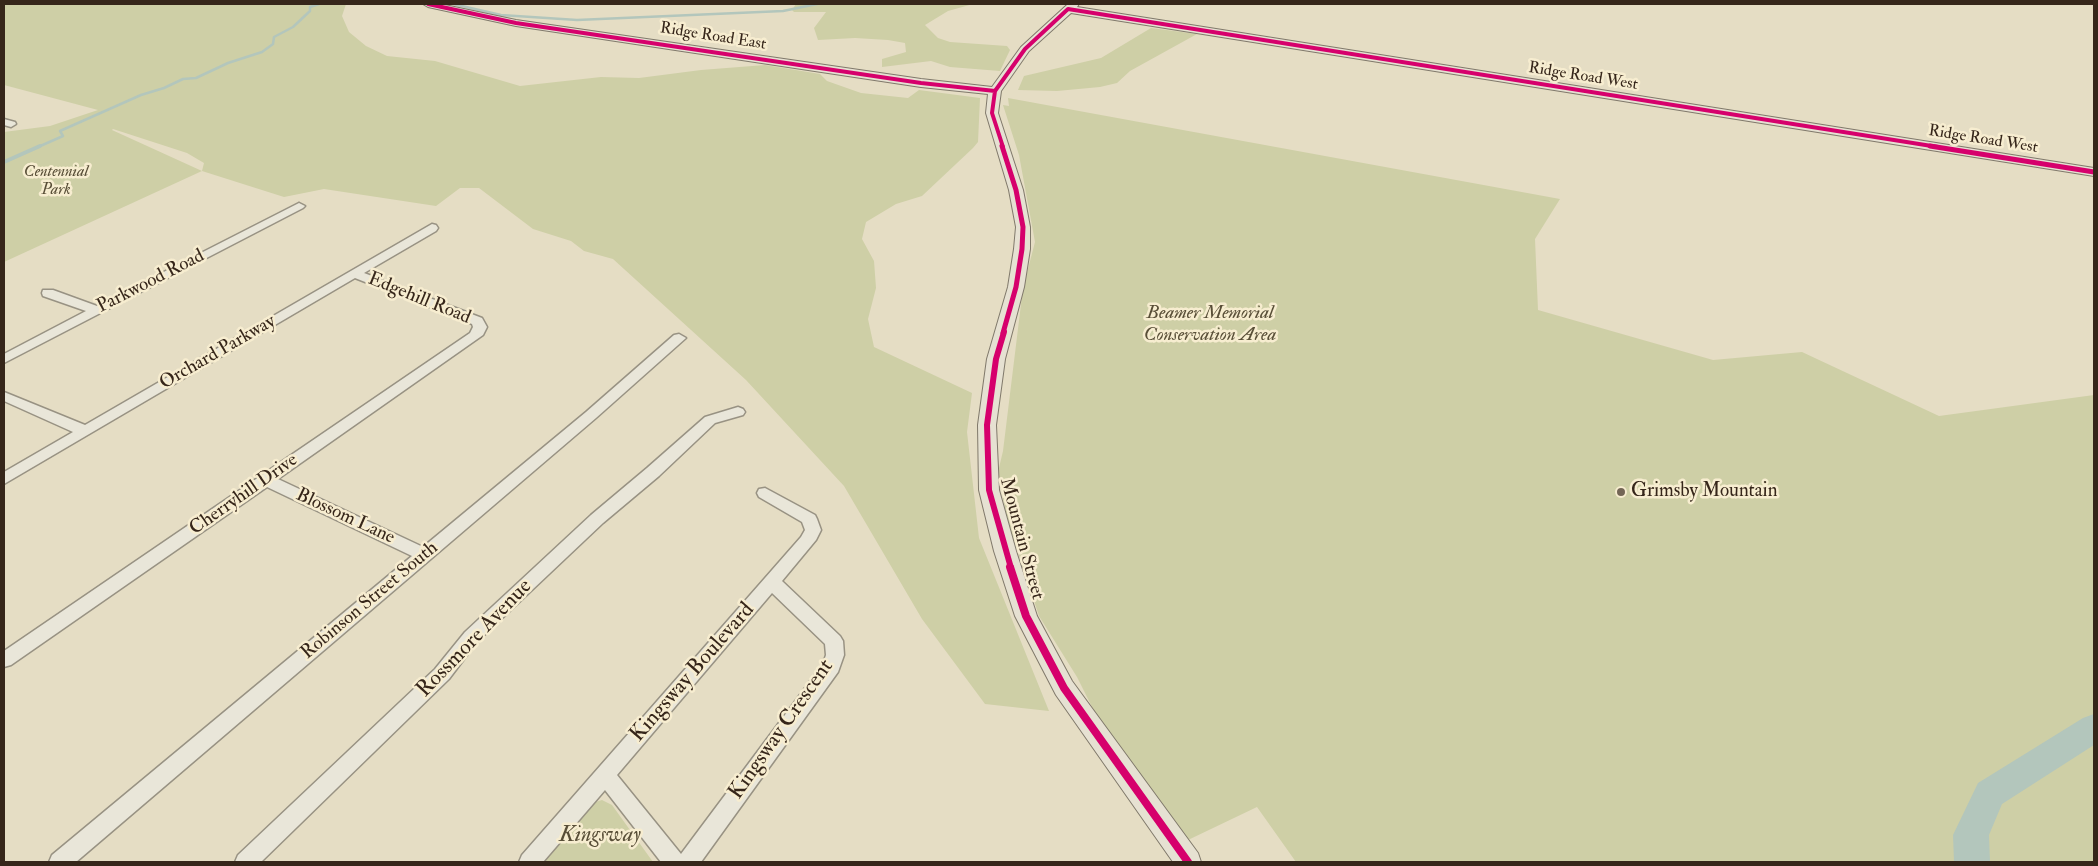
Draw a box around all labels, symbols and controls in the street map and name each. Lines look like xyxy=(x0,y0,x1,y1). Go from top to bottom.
street label: Ridge Road East xyxy=(659,19,767,55)
street label: Ridge Road West xyxy=(1527,59,1639,95)
street label: Ridge Road West xyxy=(1927,122,2039,158)
park label: Centennial Park xyxy=(24,163,88,201)
street label: Parkwood Road xyxy=(94,245,208,319)
street label: Edgehill Road xyxy=(364,268,474,330)
park label: Beamer Memorial Conservation Area xyxy=(1144,303,1276,347)
street label: Orchard Parkway xyxy=(156,311,280,395)
street label: Cherryhill Drive xyxy=(186,449,302,541)
street label: Mountain Street xyxy=(994,476,1048,602)
place label: Grimsby Mountain xyxy=(1631,481,1777,503)
street label: Blossom Lane xyxy=(292,484,398,550)
marker: Grimsby Mountain xyxy=(1615,486,1627,498)
street label: Robinson Street South xyxy=(297,537,443,665)
street label: Rossmore Avenue xyxy=(412,574,538,704)
street label: Kingsway Boulevard xyxy=(625,598,761,748)
street label: Kingsway Crescent xyxy=(724,655,840,805)
park label: Kingsway xyxy=(559,823,641,849)

